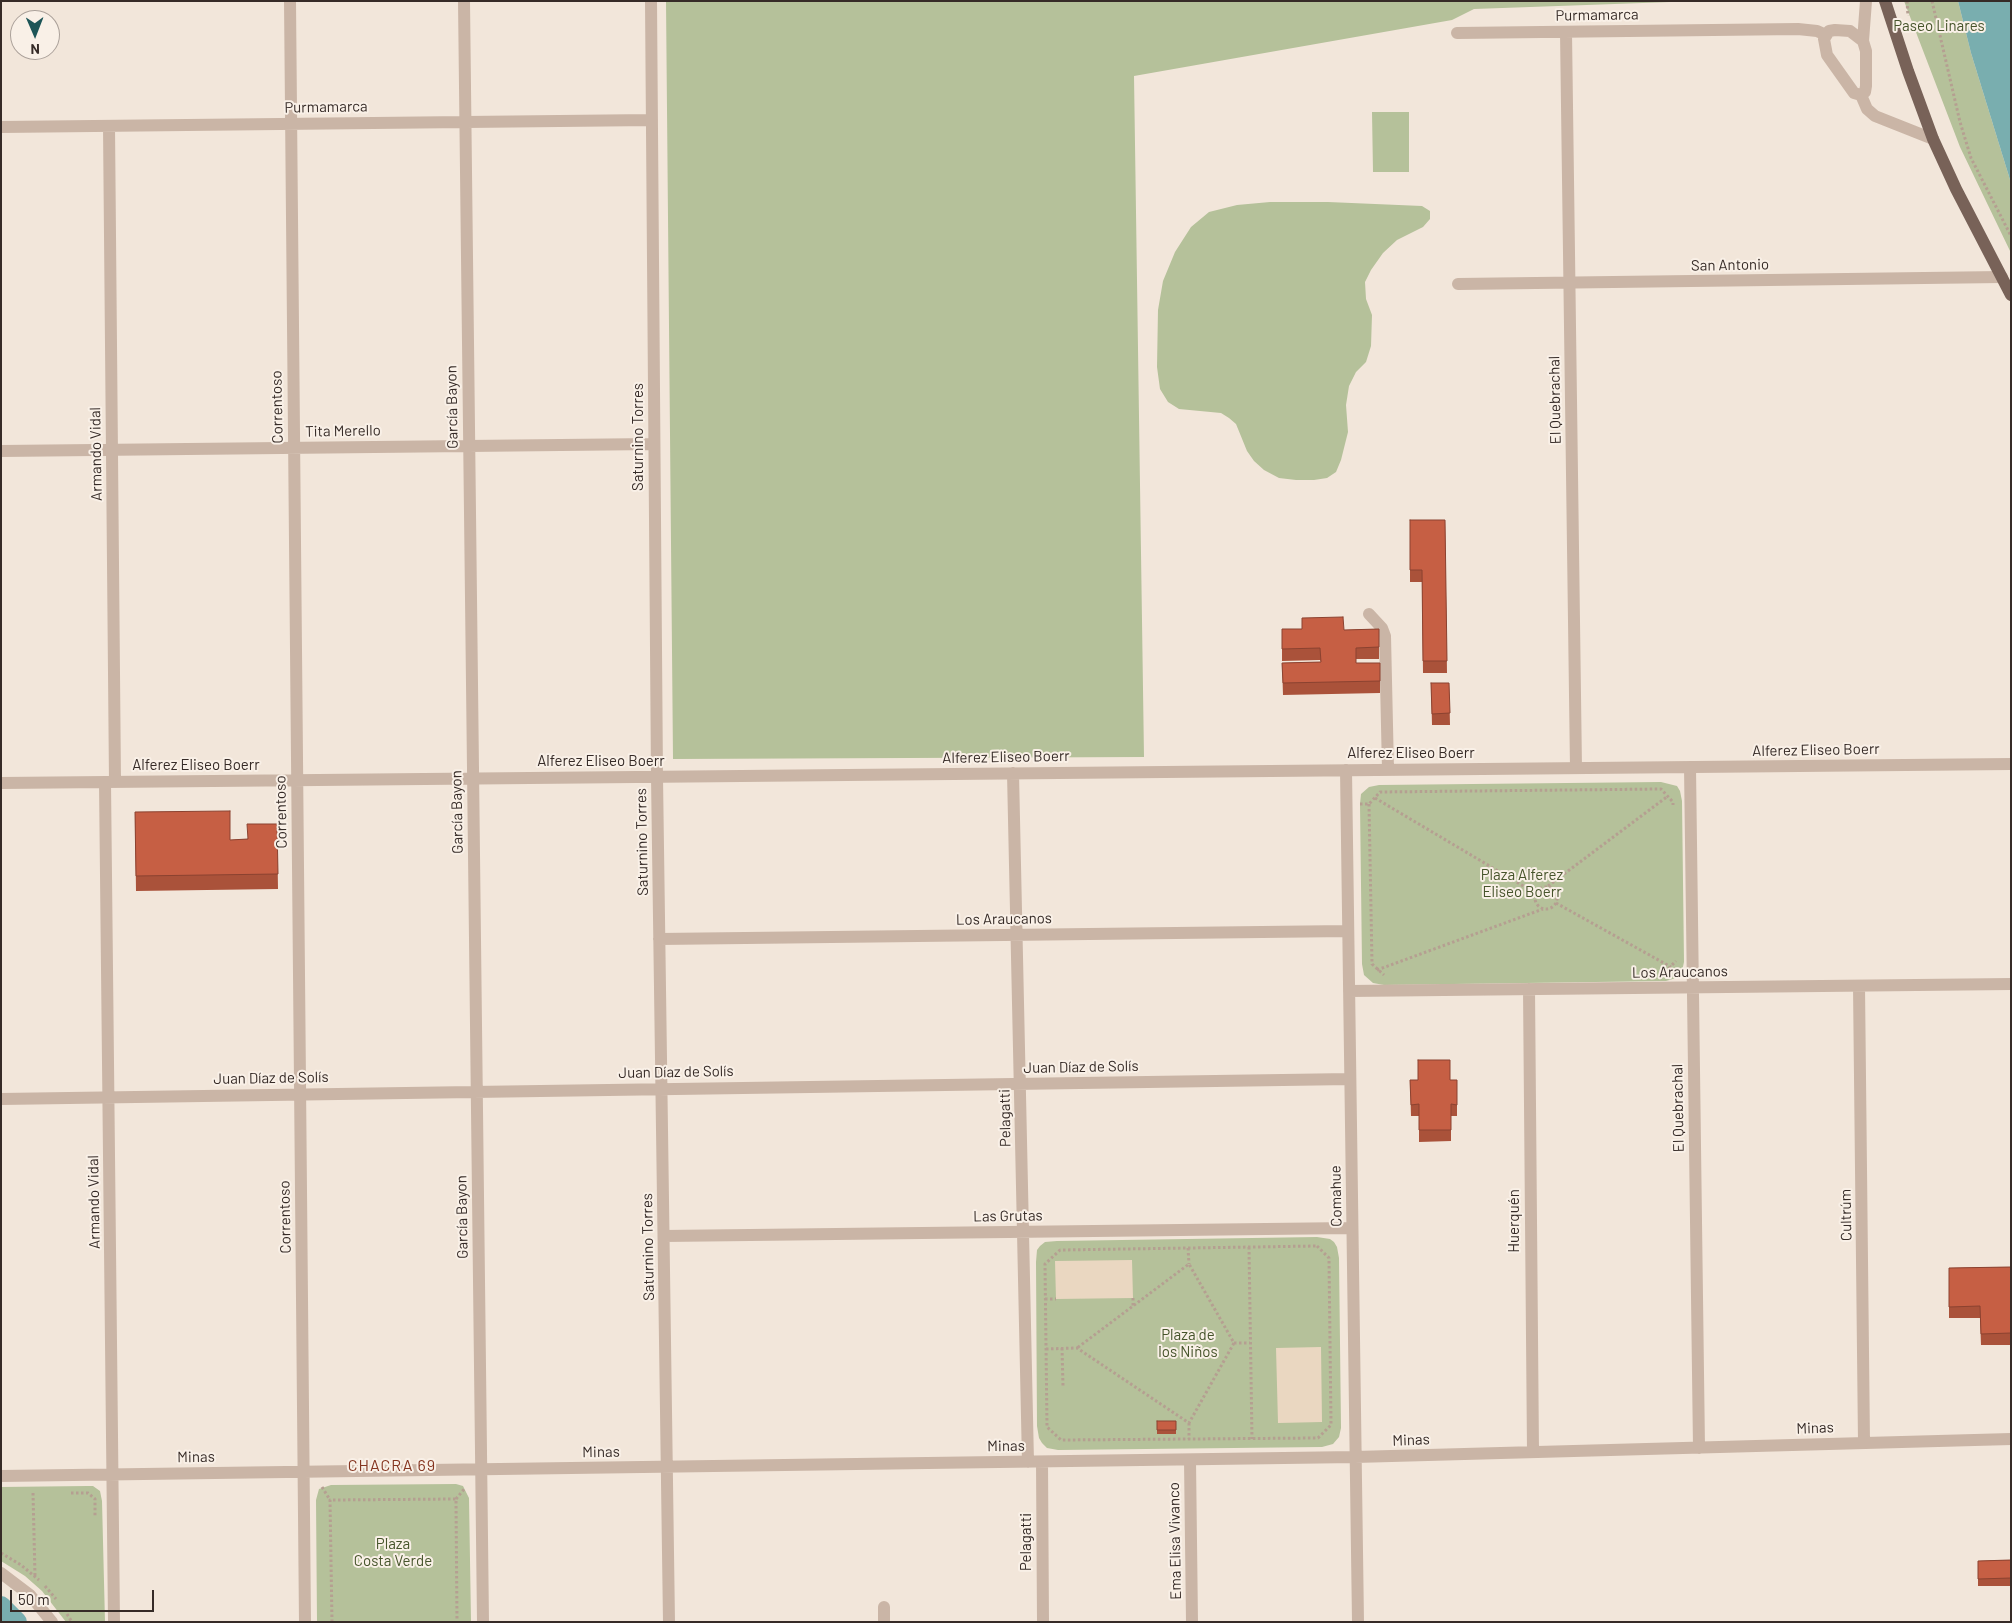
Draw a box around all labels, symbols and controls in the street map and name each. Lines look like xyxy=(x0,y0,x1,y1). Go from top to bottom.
street label: Purmamarca xyxy=(1555,5,1639,25)
north arrow xyxy=(10,10,60,60)
park label: Paseo Linares xyxy=(1893,17,1985,35)
text: N xyxy=(30,41,40,58)
street label: Purmamarca xyxy=(284,97,368,117)
street label: San Antonio xyxy=(1691,255,1769,275)
street label: El Quebrachal xyxy=(1545,356,1565,444)
street label: García Bayon xyxy=(442,365,462,449)
street label: Correntoso xyxy=(267,370,287,444)
street label: Saturnino Torres xyxy=(629,383,647,491)
street label: Armando Vidal xyxy=(86,407,106,501)
street label: Tita Merello xyxy=(305,421,381,441)
street label: Alferez Eliseo Boerr xyxy=(1752,740,1880,760)
street label: Alferez Eliseo Boerr xyxy=(1347,744,1475,762)
street label: Alferez Eliseo Boerr xyxy=(942,747,1070,767)
street label: Alferez Eliseo Boerr xyxy=(537,752,665,770)
street label: Alferez Eliseo Boerr xyxy=(132,756,260,774)
street label: García Bayon xyxy=(447,770,467,854)
street label: Correntoso xyxy=(271,775,291,849)
street label: Saturnino Torres xyxy=(632,788,652,896)
park label: Plaza Alferez Eliseo Boerr xyxy=(1481,866,1563,901)
street label: Los Araucanos xyxy=(956,909,1052,929)
street label: Los Araucanos xyxy=(1632,962,1728,982)
street label: Juan Díaz de Solís xyxy=(1023,1057,1139,1077)
street label: Juan Díaz de Solís xyxy=(618,1062,734,1082)
street label: El Quebrachal xyxy=(1668,1064,1688,1152)
street label: Juan Díaz de Solís xyxy=(213,1068,329,1088)
street label: Pelagatti xyxy=(995,1089,1015,1147)
street label: Armando Vidal xyxy=(84,1155,104,1249)
street label: Comahue xyxy=(1326,1165,1346,1227)
street label: García Bayon xyxy=(452,1175,472,1259)
street label: Correntoso xyxy=(275,1180,295,1254)
street label: Huerquén xyxy=(1505,1189,1523,1253)
street label: Cultrúm xyxy=(1837,1189,1855,1241)
street label: Saturnino Torres xyxy=(638,1193,658,1301)
street label: Las Grutas xyxy=(973,1206,1043,1226)
park label: Plaza de los Niños xyxy=(1158,1326,1218,1361)
street label: Minas xyxy=(1796,1418,1834,1438)
street label: Minas xyxy=(1392,1430,1430,1450)
street label: Minas xyxy=(987,1437,1025,1455)
street label: Minas xyxy=(582,1443,620,1461)
street label: Minas xyxy=(177,1448,215,1466)
district label: CHACRA 69 xyxy=(347,1456,437,1476)
street label: Ema Elisa Vivanco xyxy=(1165,1482,1185,1600)
street label: Pelagatti xyxy=(1017,1513,1035,1571)
park label: Plaza Costa Verde xyxy=(354,1535,432,1570)
scale bar xyxy=(12,1580,156,1612)
text: 50 m xyxy=(18,1590,50,1608)

